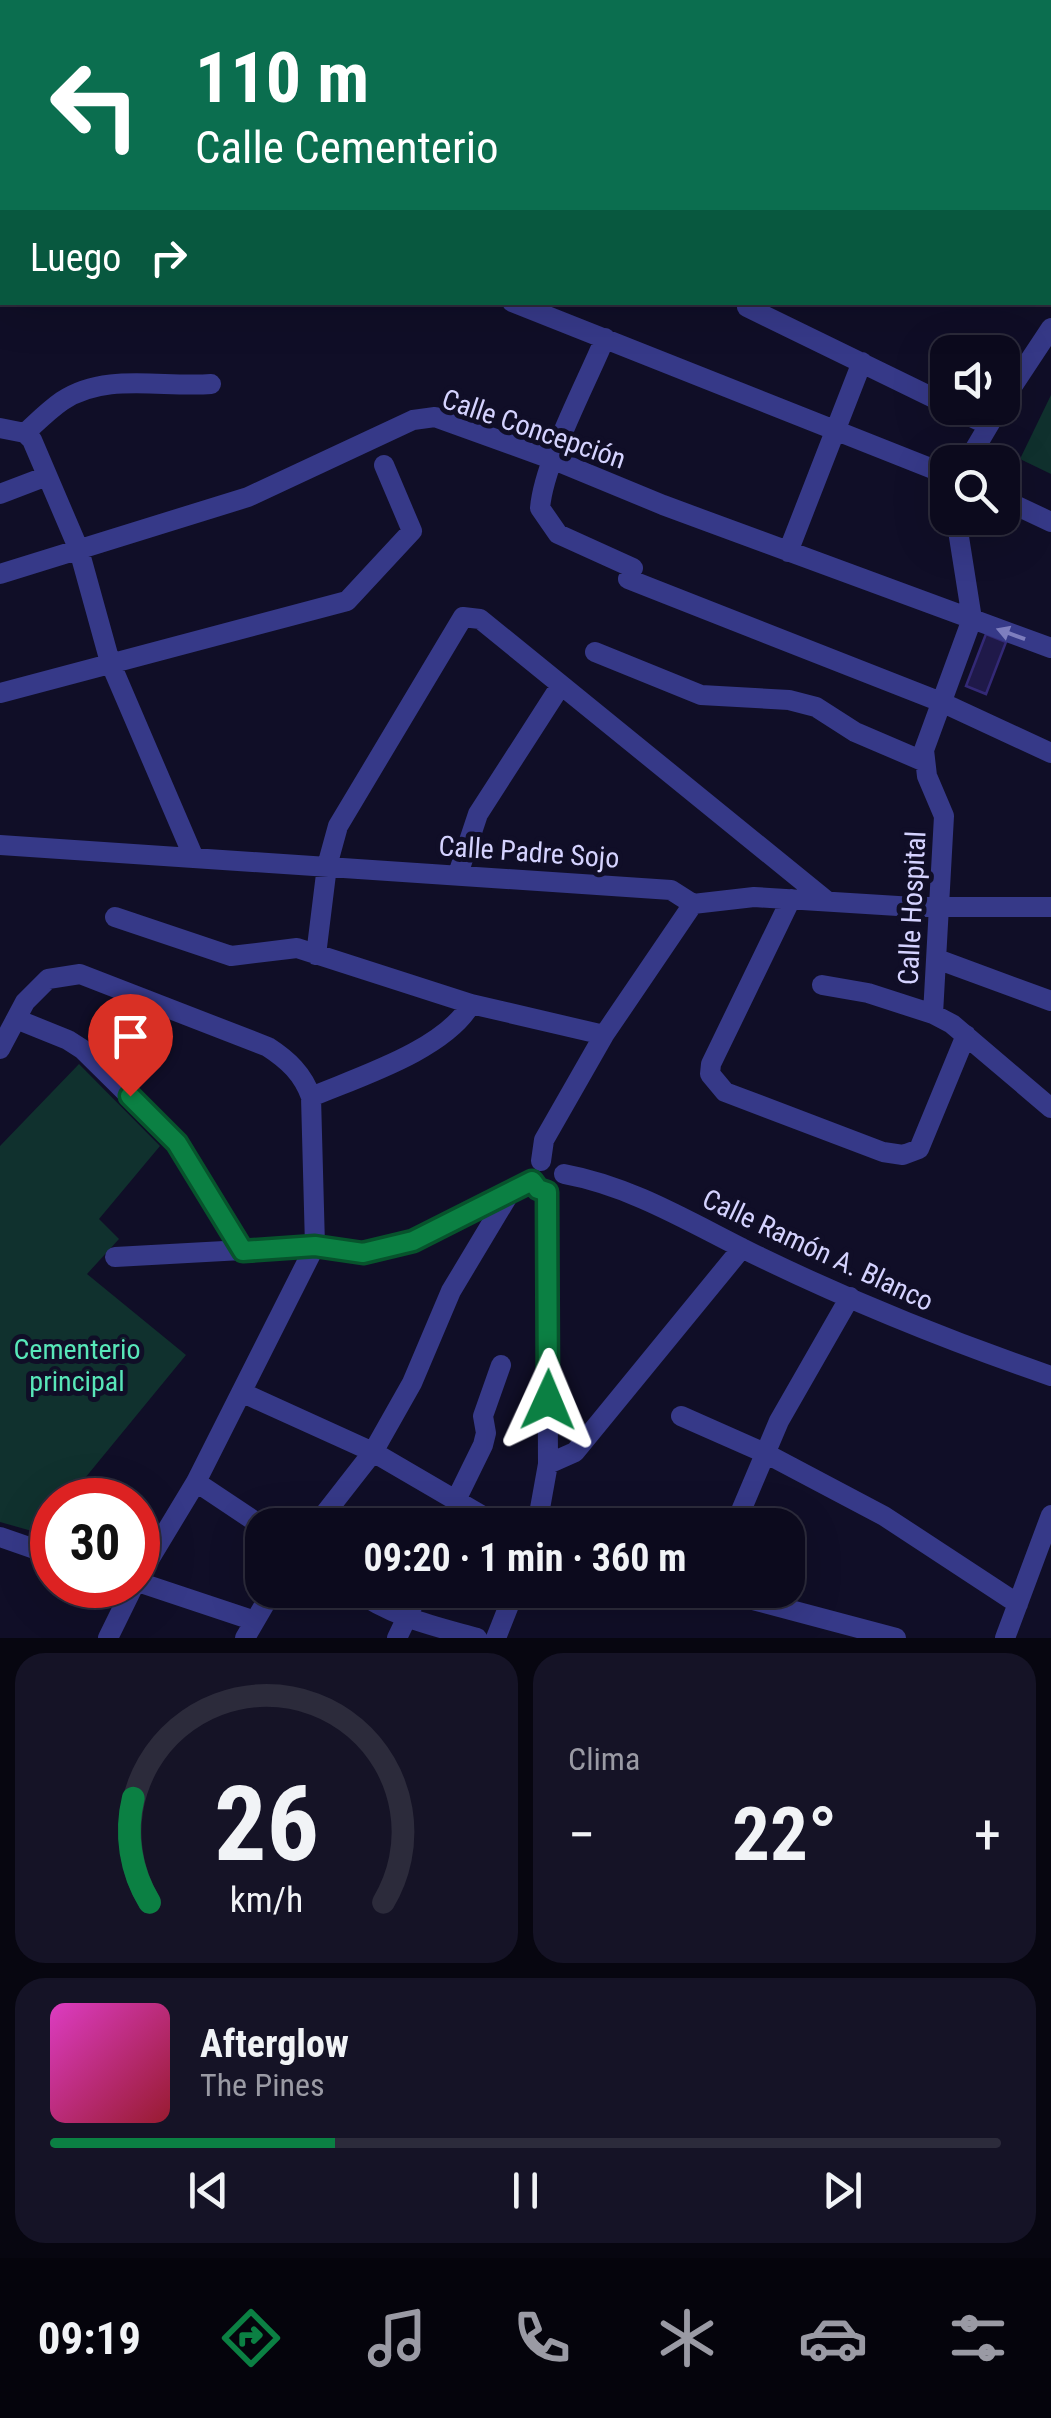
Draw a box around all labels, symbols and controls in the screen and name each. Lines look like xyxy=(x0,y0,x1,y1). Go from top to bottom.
text: 110 m xyxy=(195,37,369,119)
icon: left xyxy=(30,40,160,170)
text: Calle Cementerio xyxy=(195,121,499,174)
icon: right xyxy=(141,230,196,285)
text: Luego xyxy=(30,236,121,280)
map controls xyxy=(930,335,1020,535)
button: sound xyxy=(930,335,1020,425)
street label: Calle Concepción xyxy=(438,382,630,476)
button: search xyxy=(930,445,1020,535)
one-way arrow xyxy=(996,626,1026,641)
street label: Calle Padre Sojo xyxy=(438,829,620,875)
street label: Calle Hospital xyxy=(891,830,933,986)
pin xyxy=(88,994,173,1097)
icon: arrive xyxy=(103,1009,158,1064)
street label: Calle Ramón A. Blanco xyxy=(697,1182,939,1318)
park label: Cementerio principal xyxy=(13,1333,141,1398)
position arrow xyxy=(496,1348,600,1452)
speed limit sign: 30 xyxy=(30,1478,160,1608)
text: 09:20 · 1 min · 360 m xyxy=(364,1536,686,1580)
text: Clima xyxy=(568,1740,640,1778)
text: 26 xyxy=(214,1764,319,1885)
text: 22° xyxy=(732,1790,837,1878)
text: − xyxy=(568,1803,596,1867)
text: + xyxy=(974,1803,1001,1867)
text: km/h xyxy=(230,1879,303,1921)
text: Afterglow xyxy=(200,2022,349,2066)
text: The Pines xyxy=(200,2066,325,2104)
icon: previous xyxy=(181,2163,236,2218)
icon: pause xyxy=(498,2163,553,2218)
icon: next xyxy=(815,2163,870,2218)
icon: directions xyxy=(216,2303,286,2373)
icon: music xyxy=(362,2303,432,2373)
icon: phone xyxy=(507,2303,577,2373)
icon: climate xyxy=(652,2303,722,2373)
icon: car xyxy=(798,2303,868,2373)
icon: filters xyxy=(943,2303,1013,2373)
text: 09:19 xyxy=(38,2312,141,2365)

